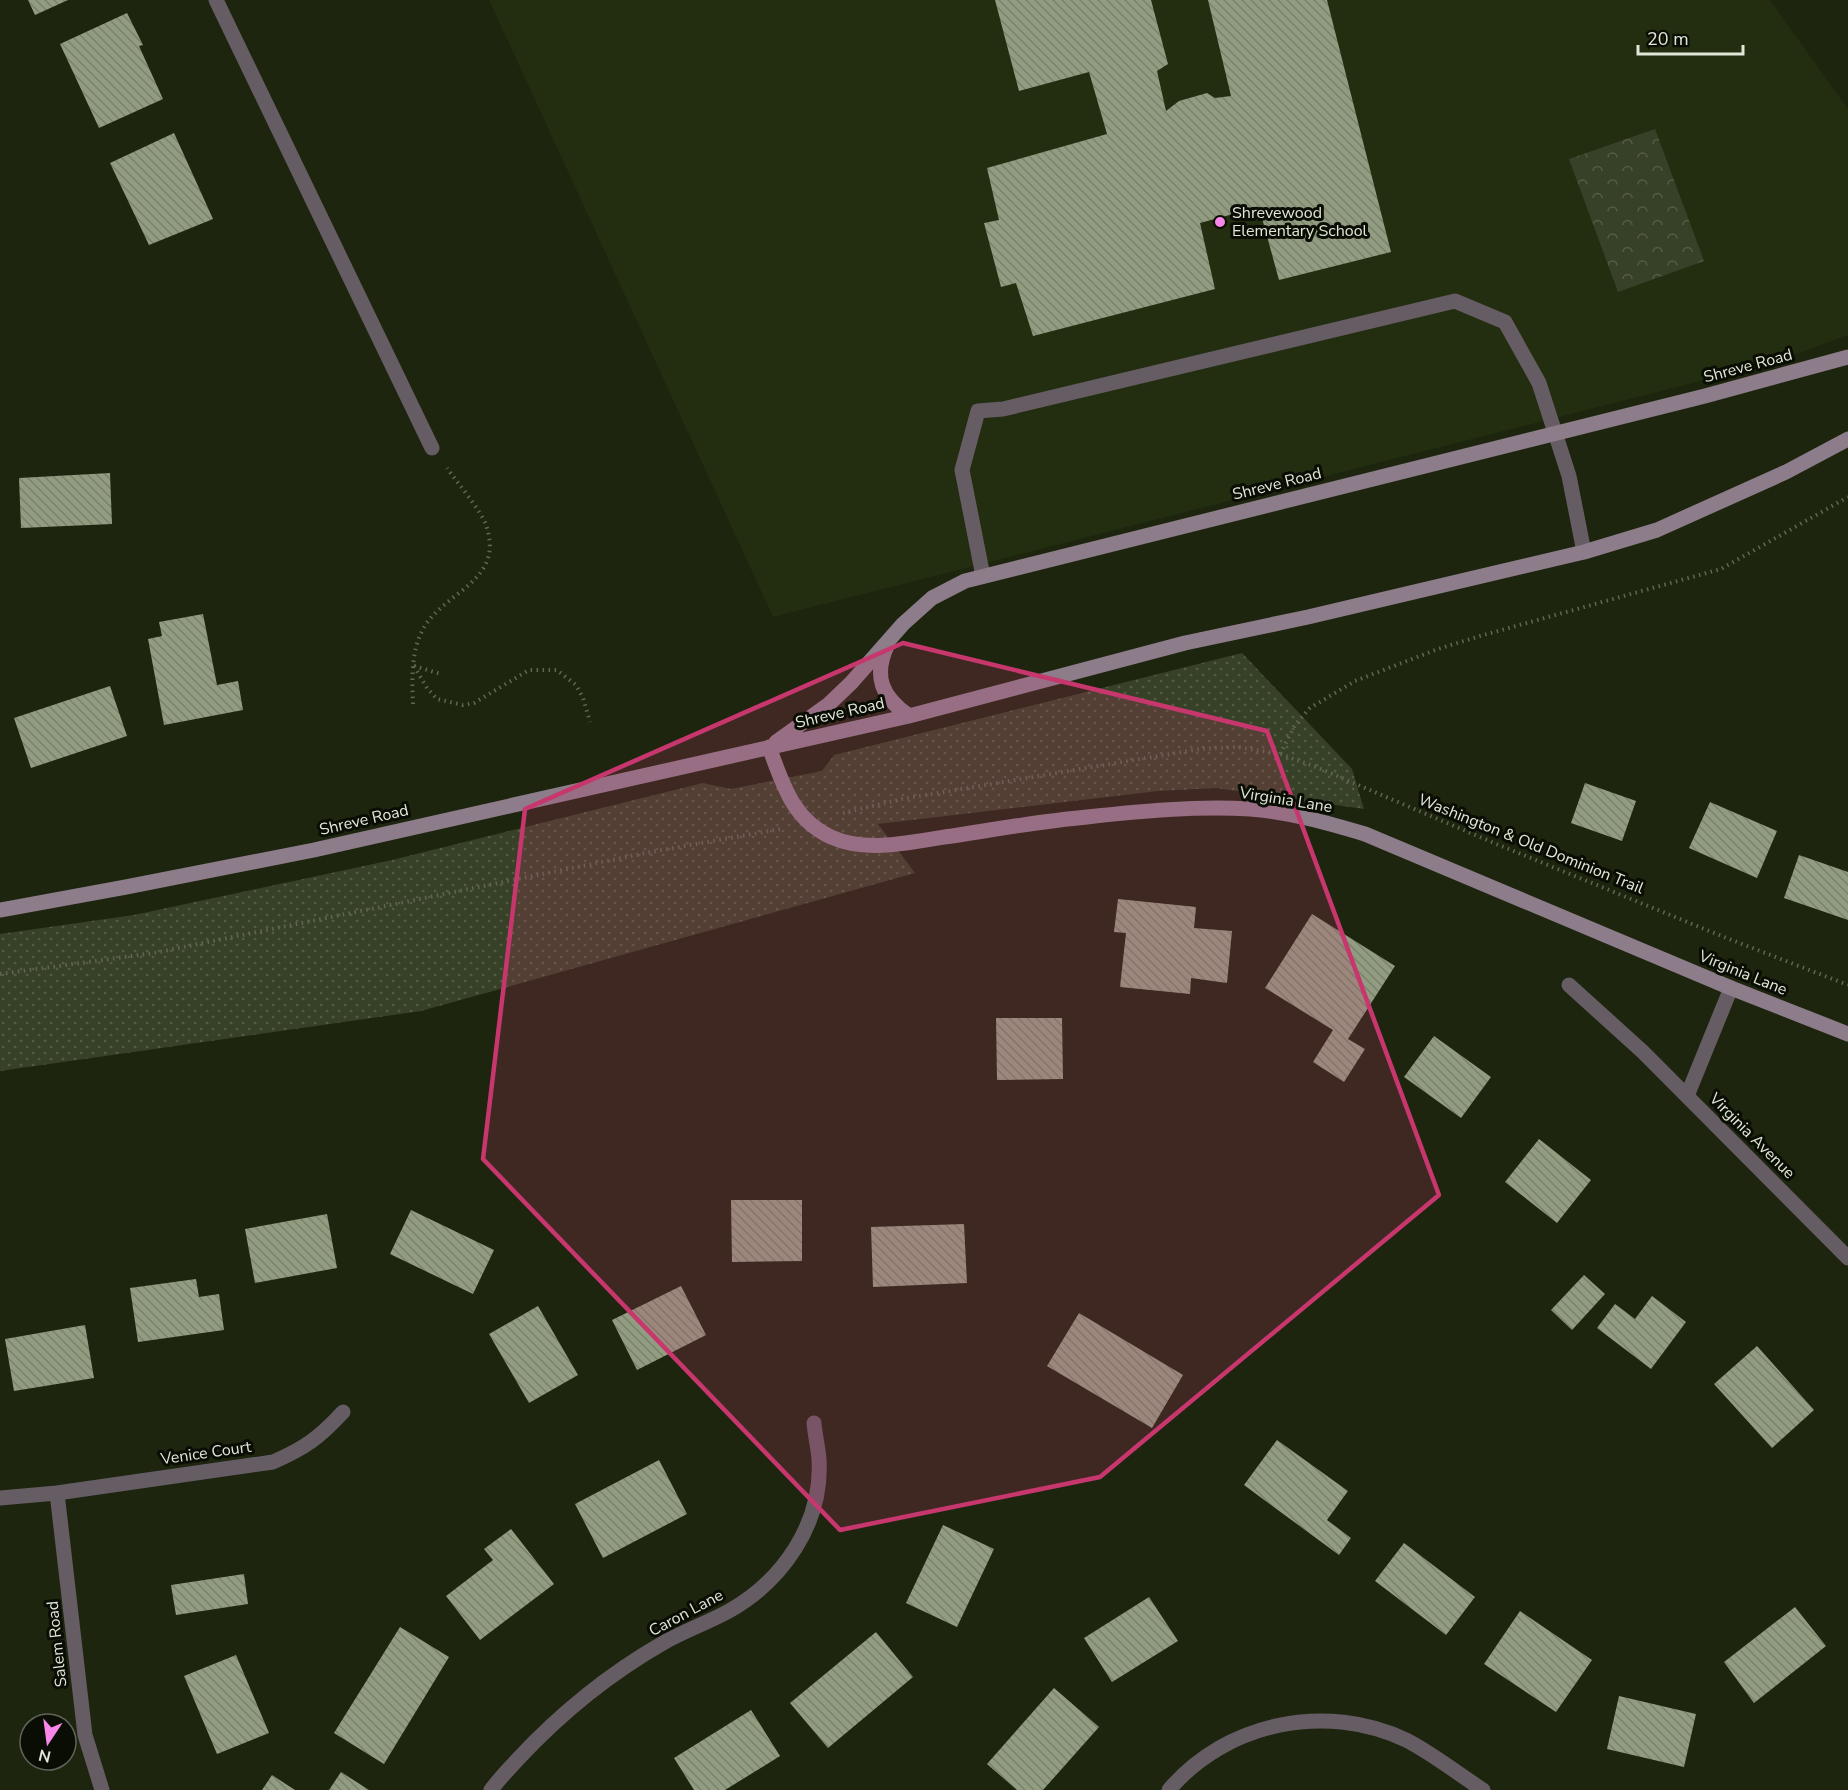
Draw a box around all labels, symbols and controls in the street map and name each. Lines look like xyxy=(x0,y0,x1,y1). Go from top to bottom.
scale bar xyxy=(1638,18,1743,56)
text: 20 m xyxy=(1647,27,1689,51)
place label: Shrevewood Elementary School xyxy=(1232,202,1368,242)
marker: Shrevewood Elementary School xyxy=(1213,215,1227,229)
street label: Shreve Road xyxy=(1701,344,1795,388)
street label: Shreve Road xyxy=(1230,462,1324,506)
street label: Shreve Road xyxy=(793,692,887,734)
street label: Virginia Lane xyxy=(1237,782,1334,818)
street label: Washington & Old Dominion Trail xyxy=(1415,789,1647,900)
street label: Shreve Road xyxy=(317,799,411,841)
street label: Virginia Lane xyxy=(1695,945,1791,1001)
street label: Virginia Avenue xyxy=(1703,1087,1800,1184)
street label: Venice Court xyxy=(158,1436,253,1470)
street label: Caron Lane xyxy=(645,1584,727,1642)
street label: Salem Road xyxy=(42,1600,72,1688)
north arrow xyxy=(18,1712,78,1772)
text: N xyxy=(37,1744,53,1768)

